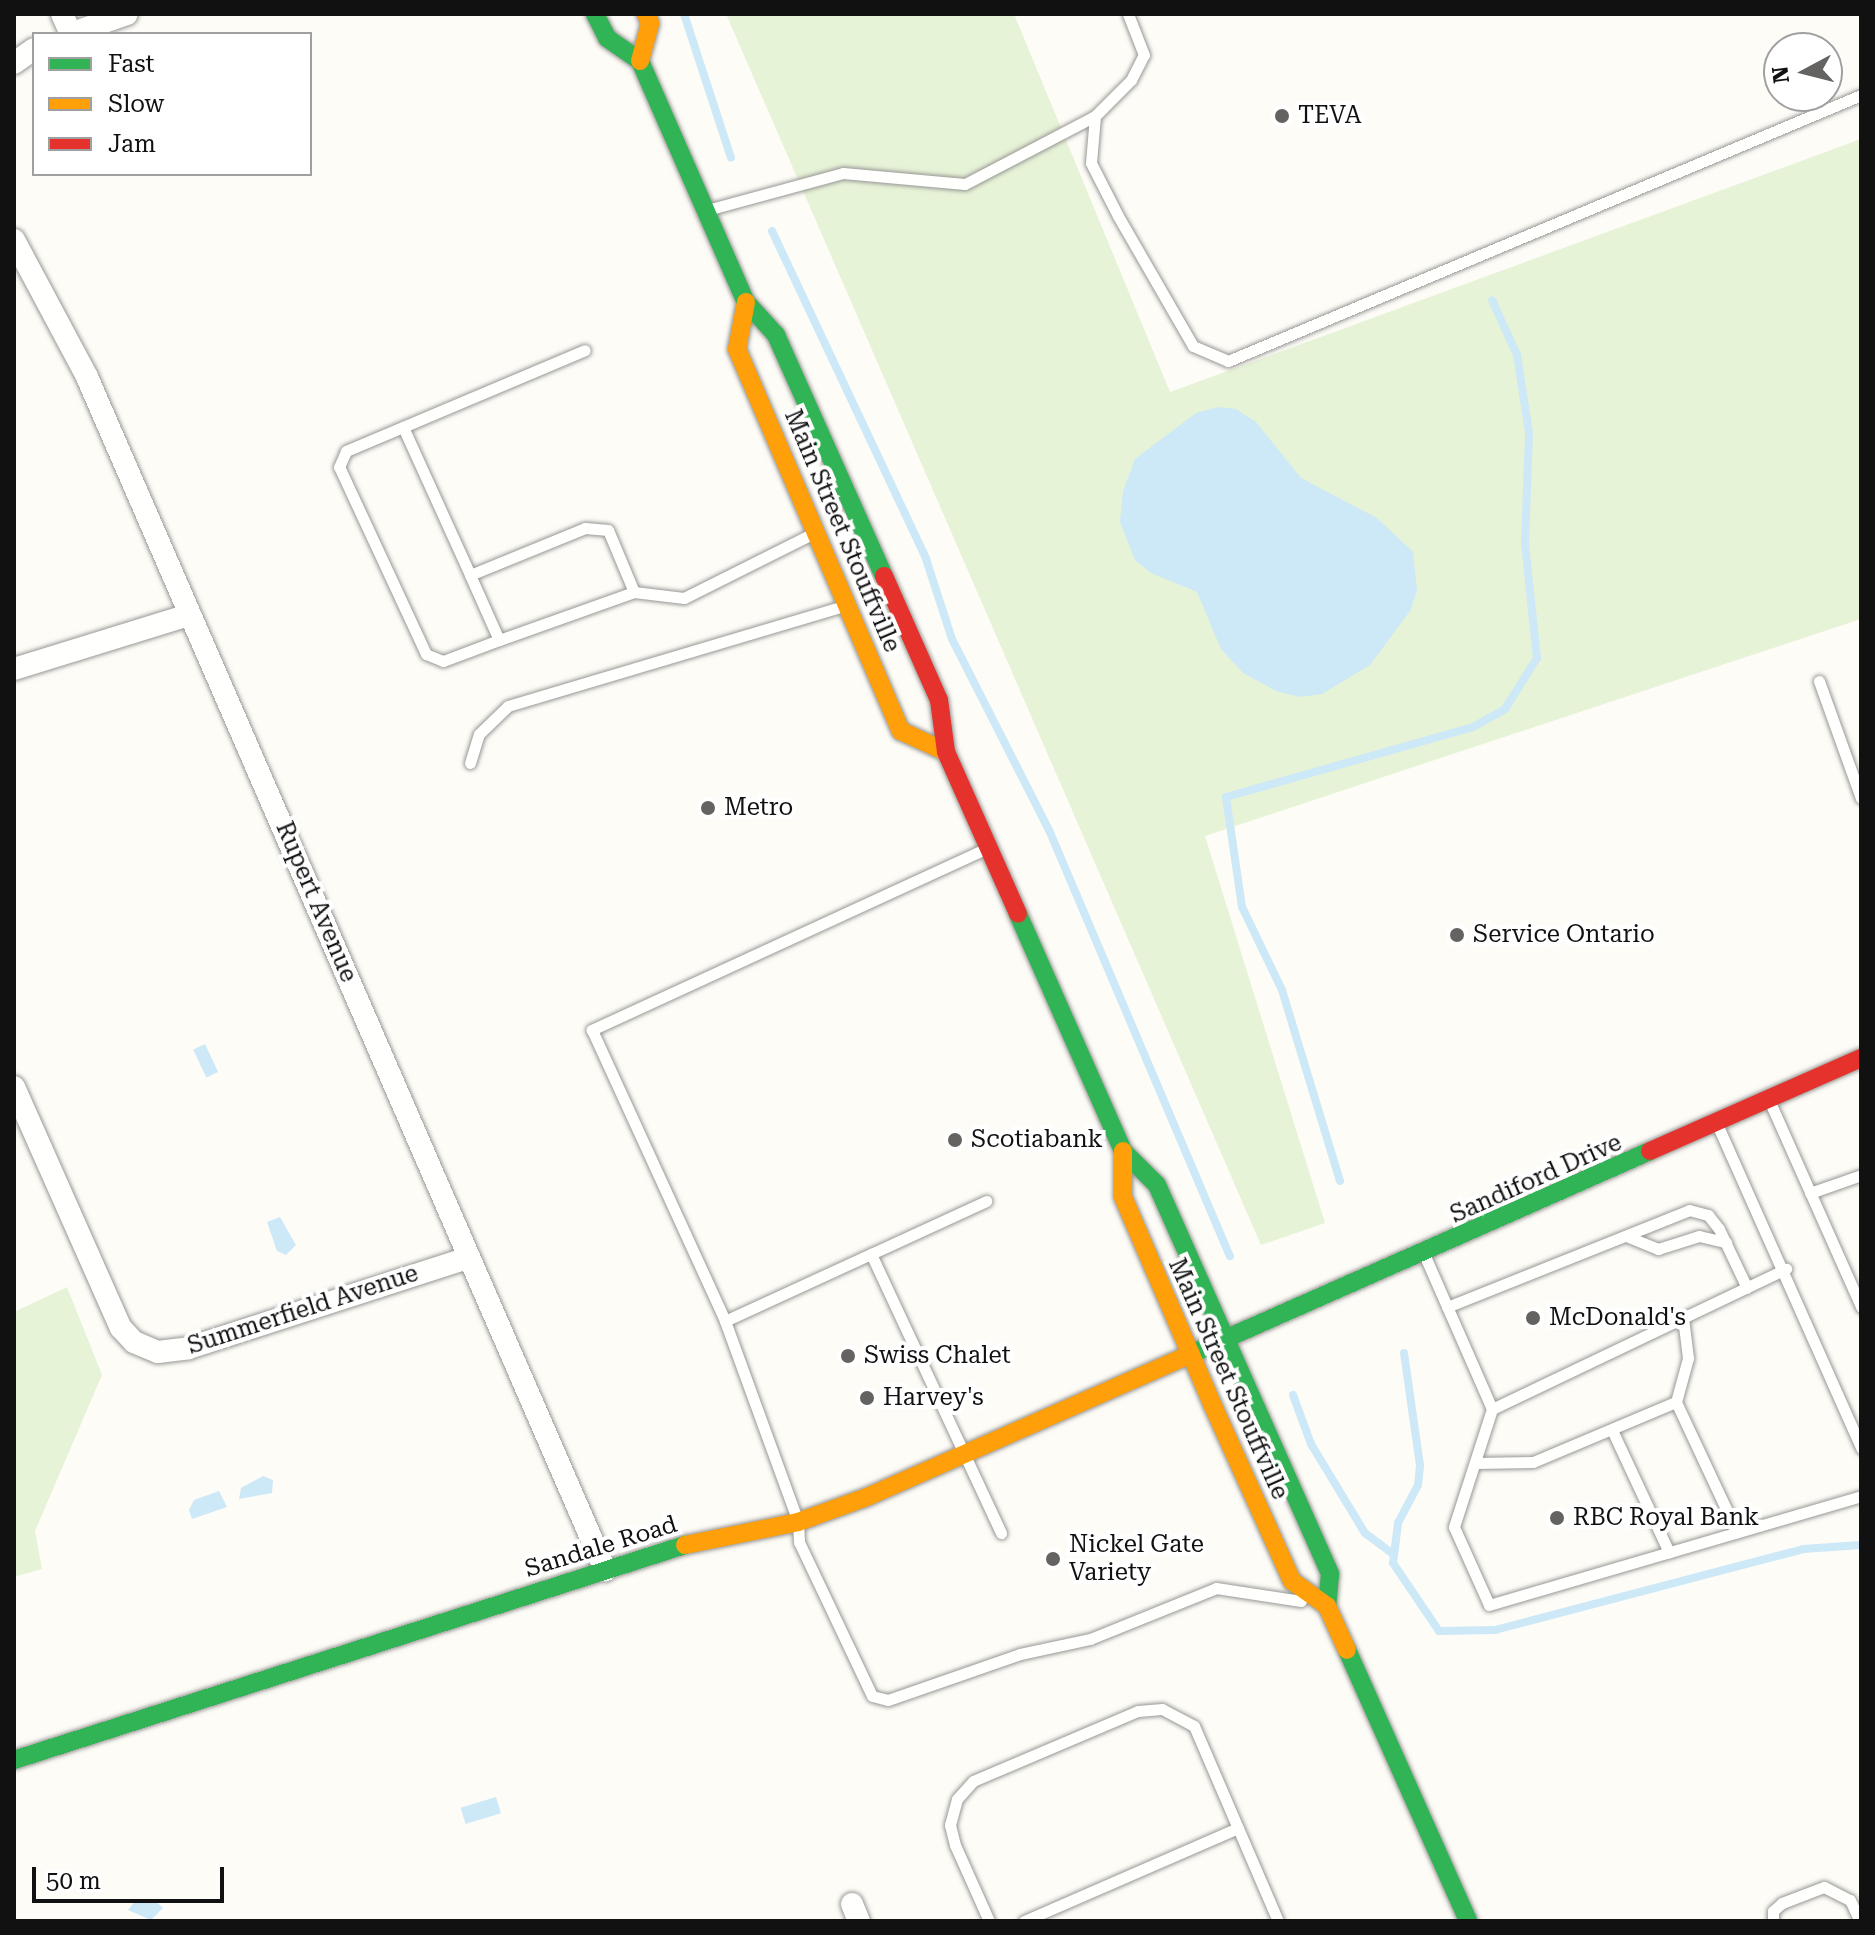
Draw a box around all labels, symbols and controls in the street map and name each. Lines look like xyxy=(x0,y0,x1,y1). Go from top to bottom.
legend xyxy=(32,32,312,176)
north arrow xyxy=(1763,32,1843,112)
text: Fast xyxy=(108,50,155,78)
text: N xyxy=(1767,65,1794,85)
text: Slow xyxy=(108,90,164,118)
place label: TEVA xyxy=(1298,102,1361,130)
marker: TEVA xyxy=(1273,107,1291,125)
text: Jam xyxy=(108,130,156,158)
street label: Main Street Stouffville xyxy=(778,405,906,657)
place label: Metro xyxy=(724,794,793,822)
marker: Metro xyxy=(699,799,717,817)
street label: Rupert Avenue xyxy=(269,818,363,986)
place label: Service Ontario xyxy=(1473,921,1655,949)
marker: Service Ontario xyxy=(1448,926,1466,944)
place label: Scotiabank xyxy=(971,1126,1103,1154)
street label: Sandiford Drive xyxy=(1446,1128,1626,1230)
marker: Scotiabank xyxy=(946,1131,964,1149)
street label: Main Street Stouffville xyxy=(1162,1254,1294,1504)
street label: Summerfield Avenue xyxy=(184,1259,422,1361)
place label: McDonald's xyxy=(1549,1304,1686,1332)
marker: McDonald's xyxy=(1524,1309,1542,1327)
place label: Swiss Chalet xyxy=(864,1342,1011,1370)
marker: Swiss Chalet xyxy=(839,1347,857,1365)
place label: Harvey's xyxy=(883,1384,984,1412)
marker: Harvey's xyxy=(858,1389,876,1407)
place label: RBC Royal Bank xyxy=(1573,1504,1759,1532)
marker: RBC Royal Bank xyxy=(1548,1509,1566,1527)
street label: Sandale Road xyxy=(521,1510,681,1584)
place label: Nickel Gate Variety xyxy=(1069,1531,1204,1587)
marker: Nickel Gate Variety xyxy=(1044,1550,1062,1568)
scale bar xyxy=(36,1851,228,1901)
text: 50 m xyxy=(46,1867,101,1895)

